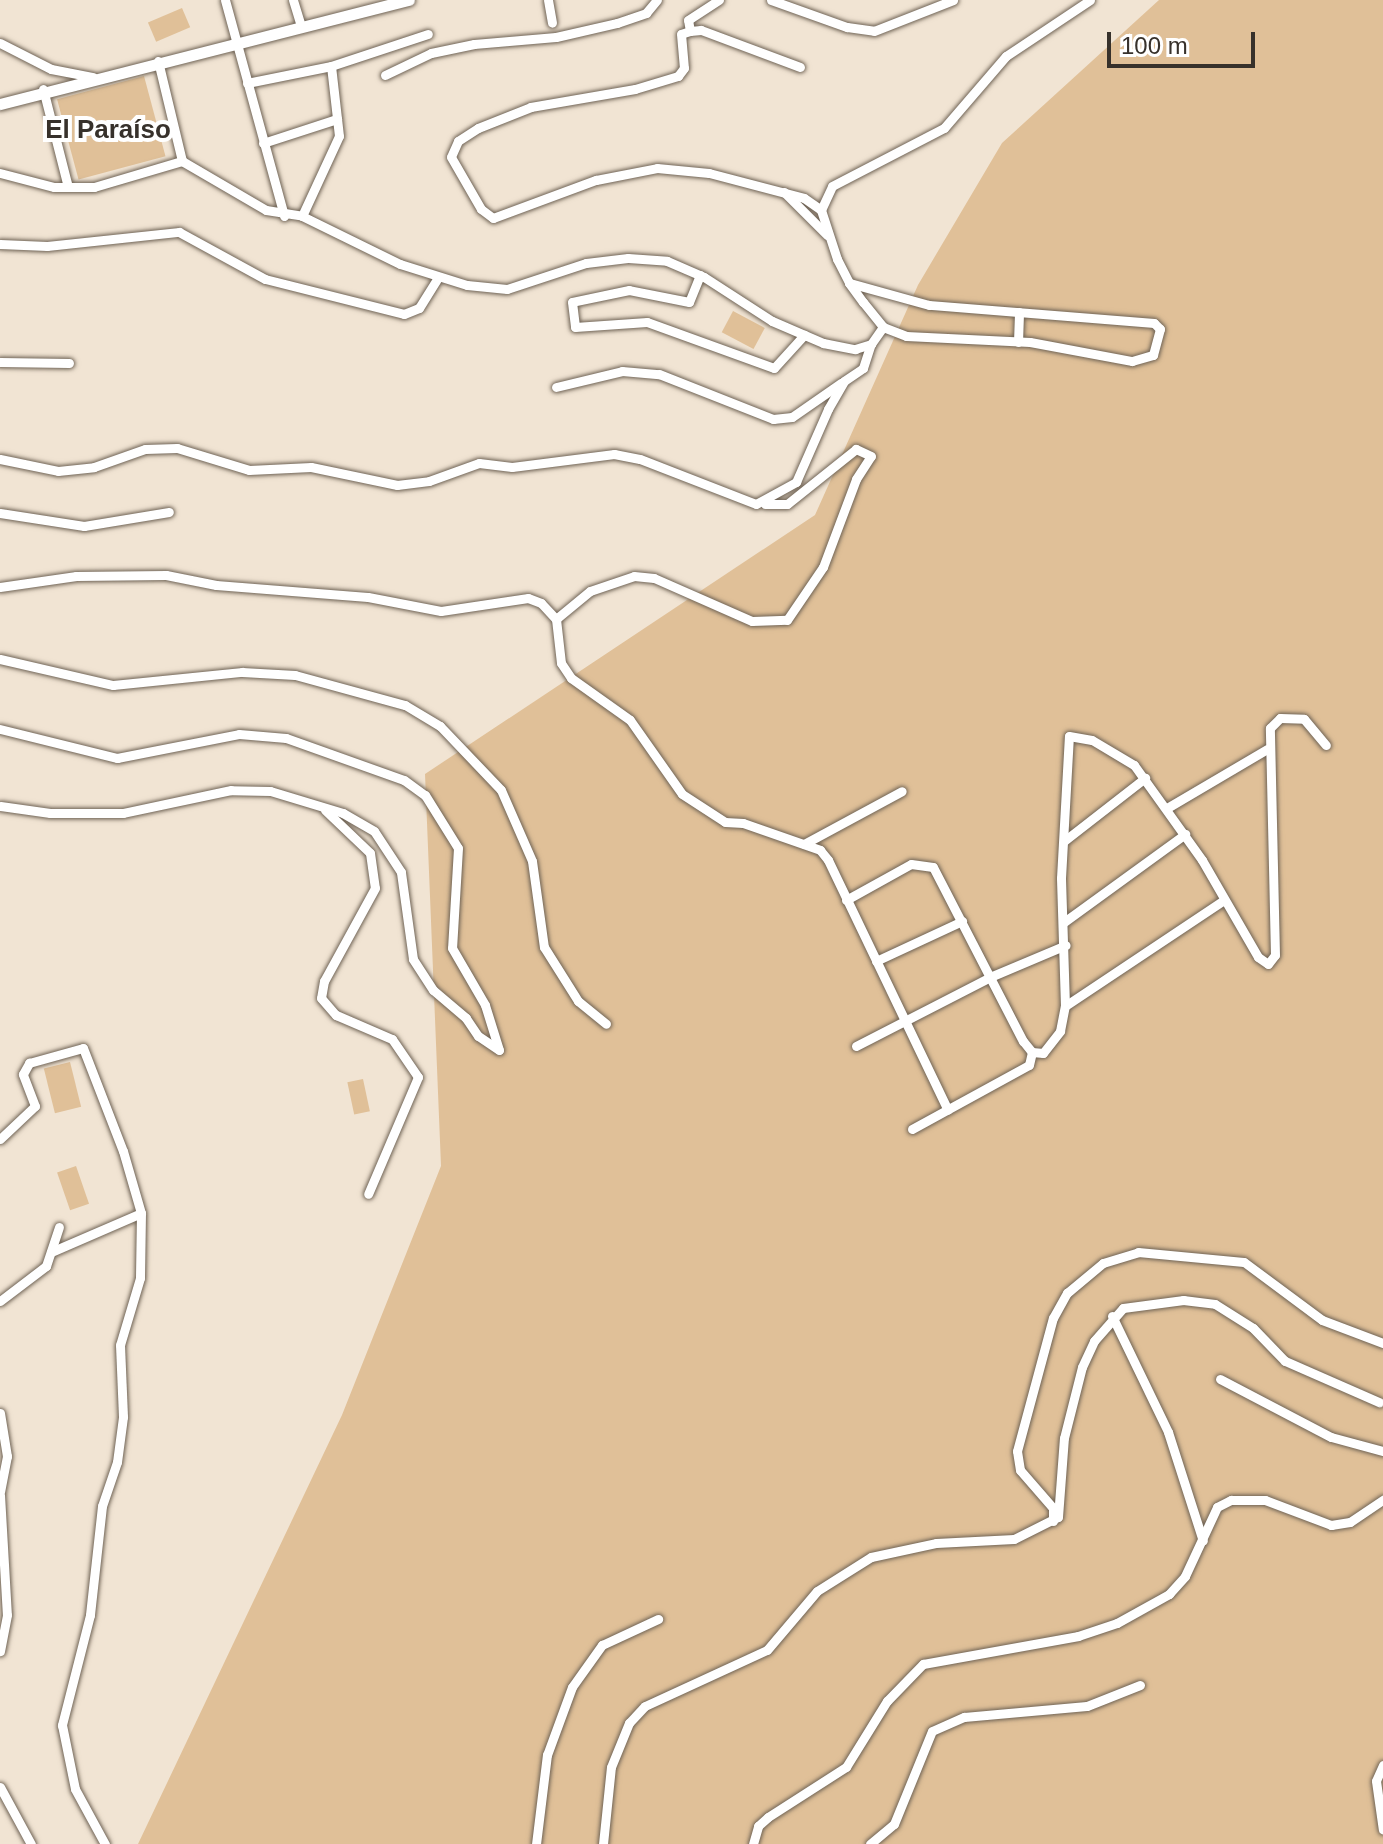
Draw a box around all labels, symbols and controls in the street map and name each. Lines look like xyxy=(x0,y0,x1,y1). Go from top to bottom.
scale bar xyxy=(1111,16,1259,66)
text: 100 m xyxy=(1121,32,1188,59)
district label: El Paraíso xyxy=(45,114,171,146)

